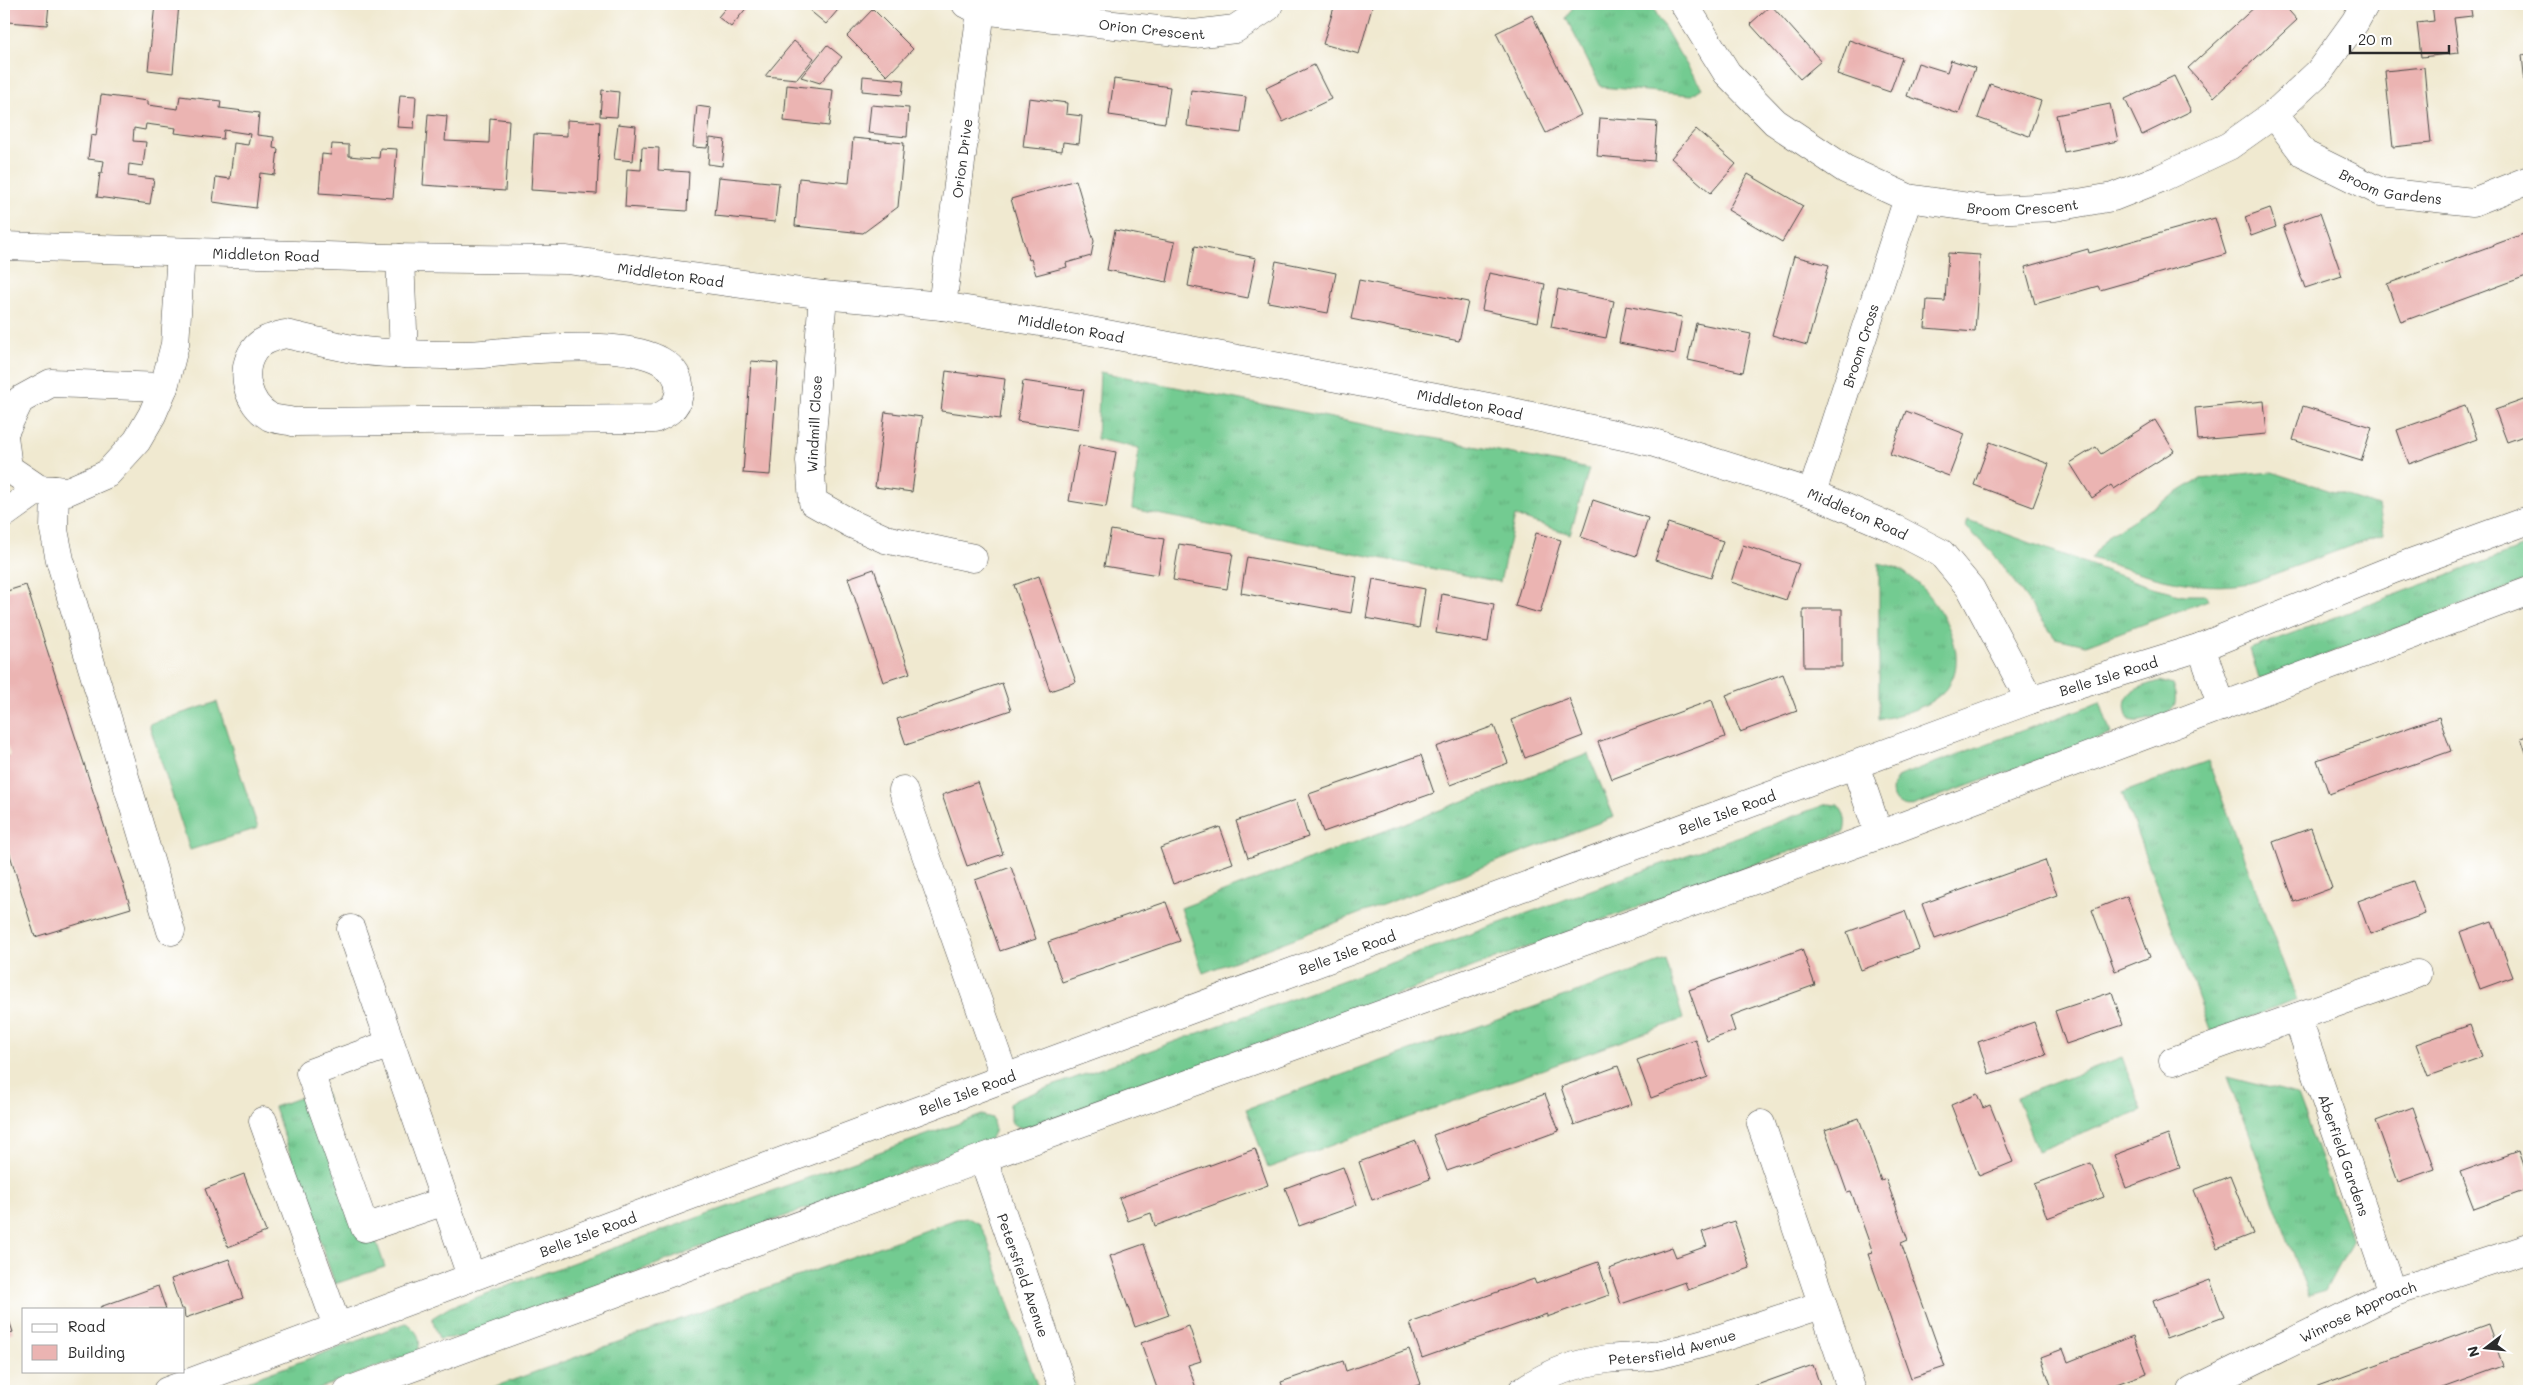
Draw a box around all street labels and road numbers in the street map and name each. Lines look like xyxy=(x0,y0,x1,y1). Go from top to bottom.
street label: Orion Crescent xyxy=(1098,14,1206,44)
street label: Orion Drive xyxy=(947,117,976,199)
street label: Broom Gardens xyxy=(2336,164,2443,208)
street label: Broom Crescent xyxy=(1966,194,2079,220)
street label: Middleton Road xyxy=(212,243,320,265)
street label: Middleton Road xyxy=(616,258,725,291)
street label: Broom Cross xyxy=(1837,301,1882,390)
street label: Middleton Road xyxy=(1017,309,1126,347)
street label: Windmill Close xyxy=(802,375,826,473)
street label: Middleton Road xyxy=(1416,384,1525,423)
street label: Middleton Road xyxy=(1805,483,1911,544)
street label: Belle Isle Road xyxy=(2057,652,2160,700)
street label: Belle Isle Road xyxy=(1676,785,1778,838)
street label: Belle Isle Road xyxy=(1296,925,1398,978)
street label: Belle Isle Road xyxy=(916,1065,1018,1119)
street label: Aberfield Gardens xyxy=(2315,1091,2374,1219)
street label: Belle Isle Road xyxy=(536,1207,639,1261)
street label: Petersfield Avenue xyxy=(993,1211,1054,1339)
street label: Winrose Approach xyxy=(2296,1276,2419,1346)
street label: Petersfield Avenue xyxy=(1608,1324,1738,1368)

